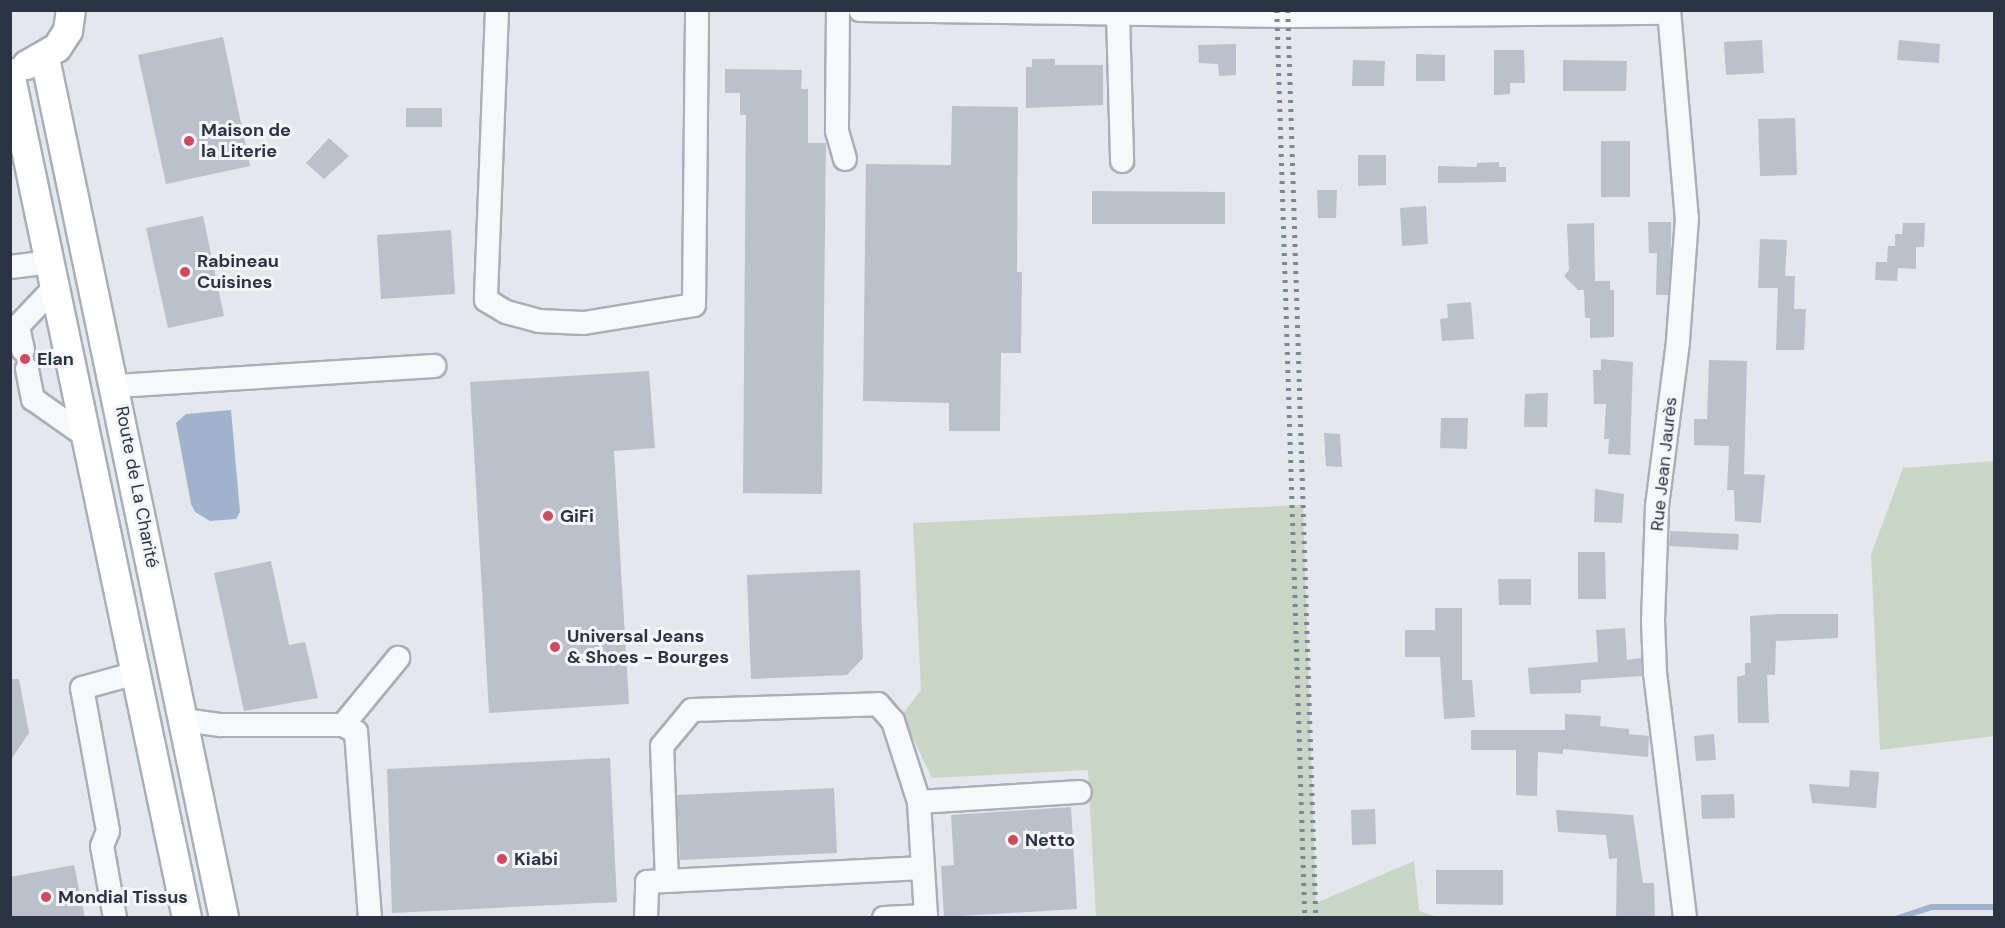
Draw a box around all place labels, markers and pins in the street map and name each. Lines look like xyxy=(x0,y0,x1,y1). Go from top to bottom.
place label: Maison de la Literie xyxy=(201,120,291,162)
marker: Maison de la Literie xyxy=(182,134,196,148)
place label: Rabineau Cuisines xyxy=(197,251,279,294)
marker: Rabineau Cuisines xyxy=(178,265,192,279)
place label: Elan xyxy=(37,348,74,370)
marker: Elan xyxy=(18,352,32,366)
place label: GiFi xyxy=(560,505,594,527)
marker: GiFi xyxy=(541,509,555,523)
place label: Universal Jeans & Shoes - Bourges xyxy=(567,626,729,668)
marker: Universal Jeans & Shoes - Bourges xyxy=(548,640,562,654)
place label: Netto xyxy=(1025,829,1075,851)
marker: Netto xyxy=(1006,833,1020,847)
place label: Kiabi xyxy=(514,848,558,870)
marker: Kiabi xyxy=(495,852,509,866)
place label: Mondial Tissus xyxy=(58,886,188,908)
marker: Mondial Tissus xyxy=(39,890,53,904)

